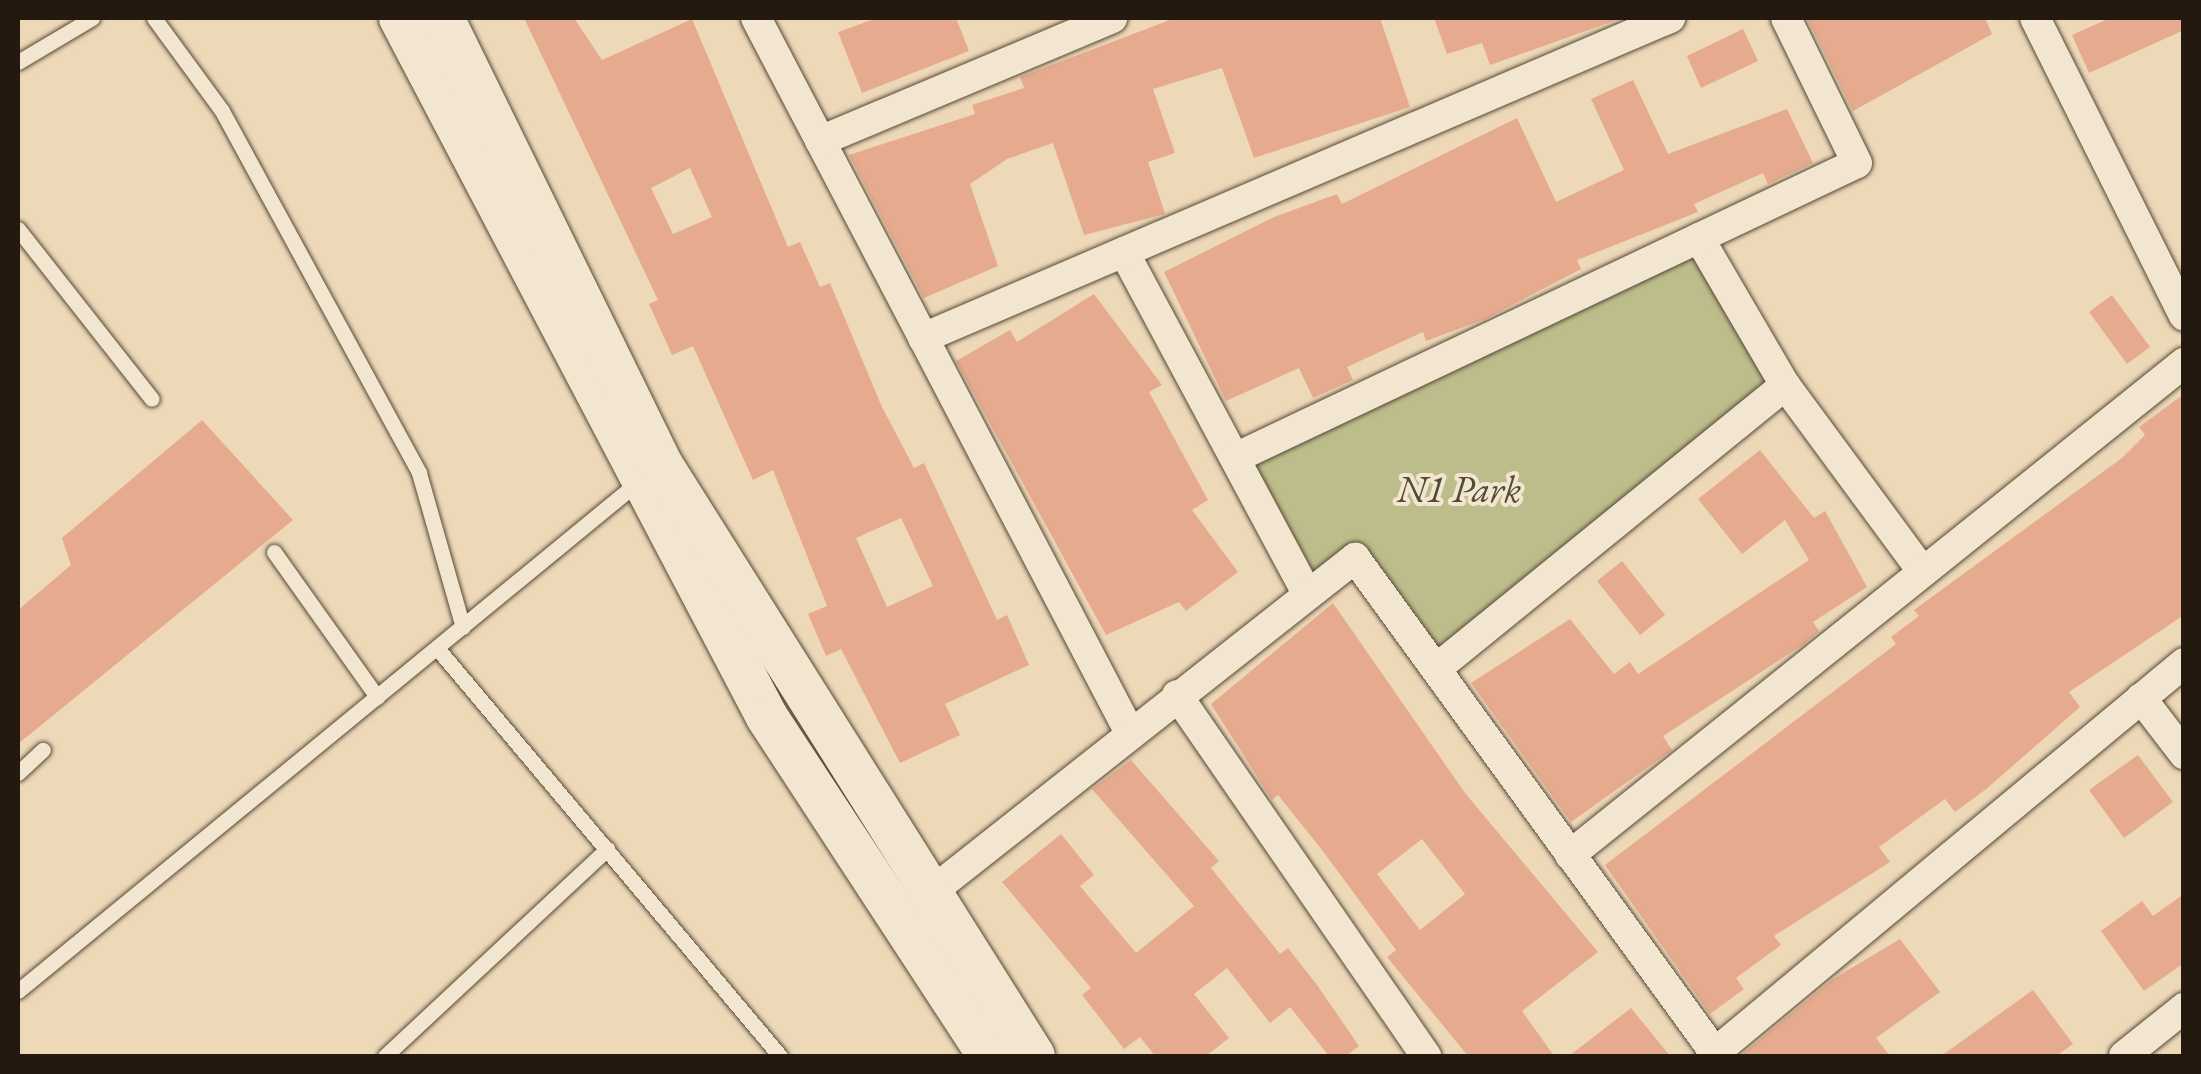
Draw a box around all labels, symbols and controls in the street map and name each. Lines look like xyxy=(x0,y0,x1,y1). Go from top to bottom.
park label: N1 Park xyxy=(1397,466,1521,512)

